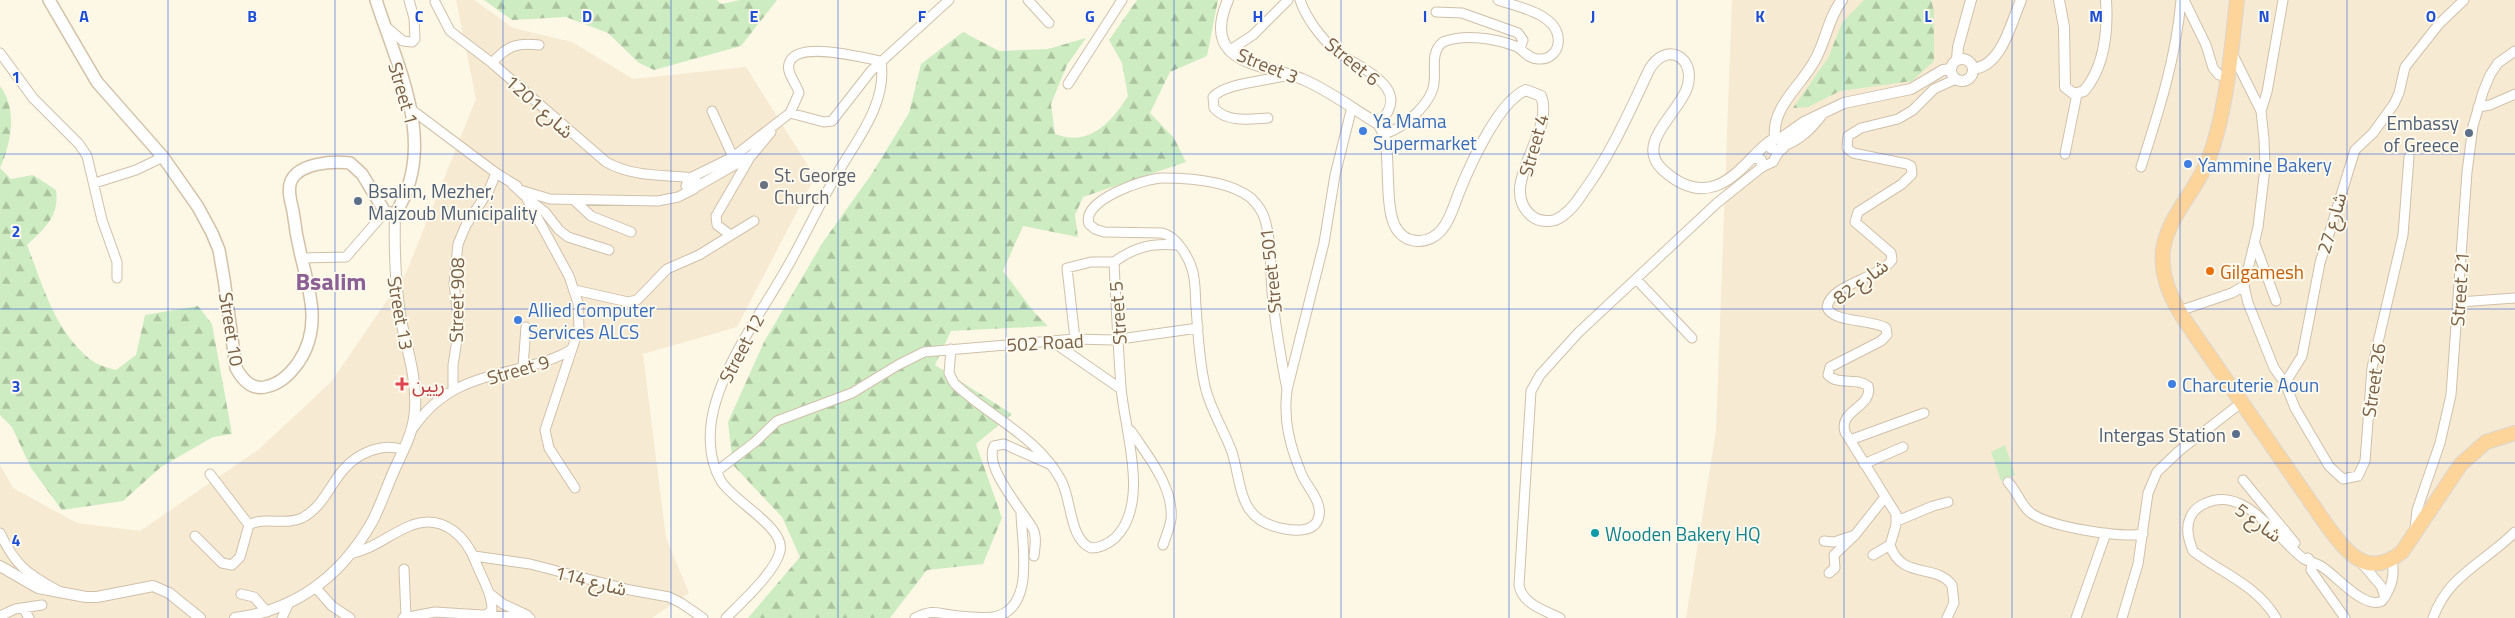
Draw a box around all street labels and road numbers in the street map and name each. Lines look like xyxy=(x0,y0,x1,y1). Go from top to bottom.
street label: Street 6 xyxy=(1319,30,1387,92)
street label: Street 3 xyxy=(1233,40,1303,90)
street label: Street 1 xyxy=(381,58,427,128)
street label: شارع 1201 xyxy=(499,67,581,145)
street label: Street 4 xyxy=(1510,110,1556,180)
street label: شارع 27 xyxy=(2308,189,2354,257)
street label: Street 501 xyxy=(1251,227,1289,315)
street label: شارع 82 xyxy=(1826,251,1894,311)
street label: Street 21 xyxy=(2442,251,2476,327)
street label: Street 908 xyxy=(441,257,471,343)
street label: Street 13 xyxy=(380,274,422,352)
street label: Street 5 xyxy=(1100,280,1134,346)
street label: Street 10 xyxy=(212,290,252,368)
street label: Street 12 xyxy=(711,308,771,388)
street label: 502 Road xyxy=(1006,325,1084,359)
street label: Street 26 xyxy=(2353,341,2393,419)
street label: Street 9 xyxy=(483,346,553,392)
street label: شارع 5 xyxy=(2229,495,2289,549)
street label: شارع 114 xyxy=(552,557,630,603)

